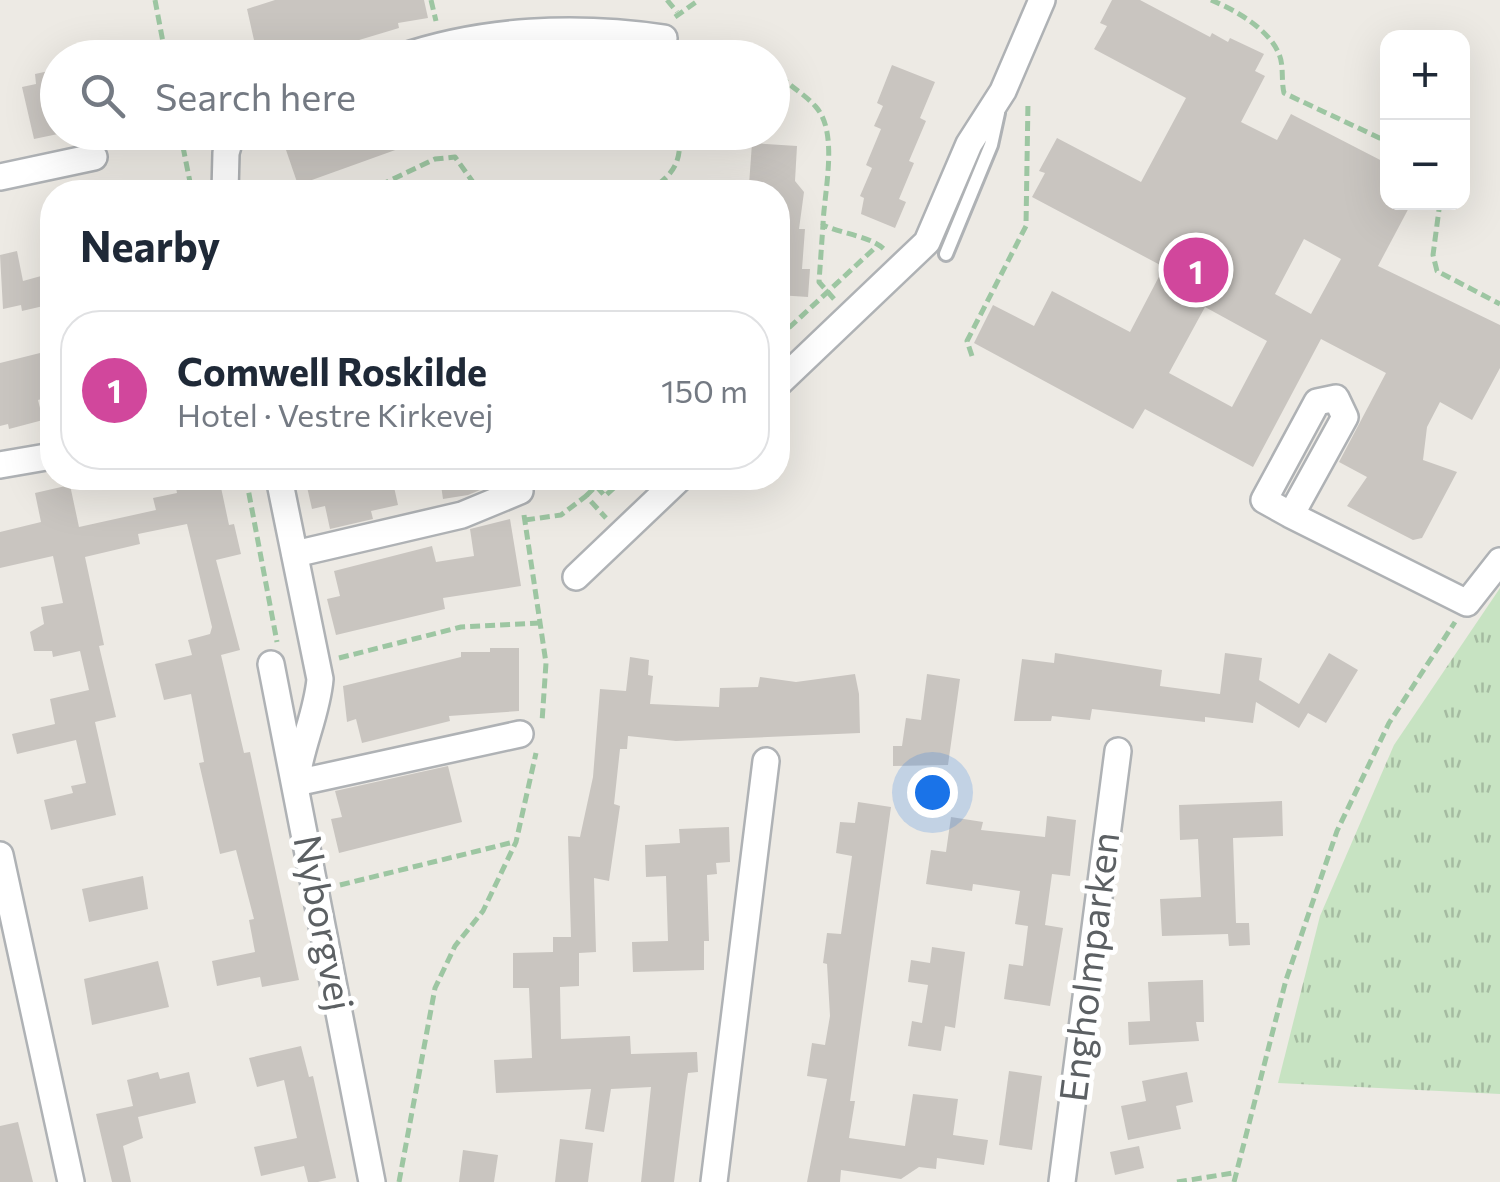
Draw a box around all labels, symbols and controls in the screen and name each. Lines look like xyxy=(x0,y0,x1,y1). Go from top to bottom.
map controls xyxy=(1380,30,1470,210)
button: + xyxy=(1380,30,1470,120)
search box xyxy=(40,40,790,150)
icon: search xyxy=(75,68,130,123)
text: Search here xyxy=(155,72,356,119)
button: − xyxy=(1380,120,1470,210)
text: Nearby xyxy=(80,219,220,271)
pin: 1 xyxy=(1164,232,1228,308)
text: Comwell Roskilde xyxy=(177,347,487,394)
text: 1 xyxy=(107,370,122,410)
text: 150 m xyxy=(661,370,748,410)
text: Hotel · Vestre Kirkevej xyxy=(177,394,493,434)
your location xyxy=(907,767,958,818)
street label: Engholmparken xyxy=(1048,829,1127,1104)
street label: Nyborgvej xyxy=(285,831,365,1014)

